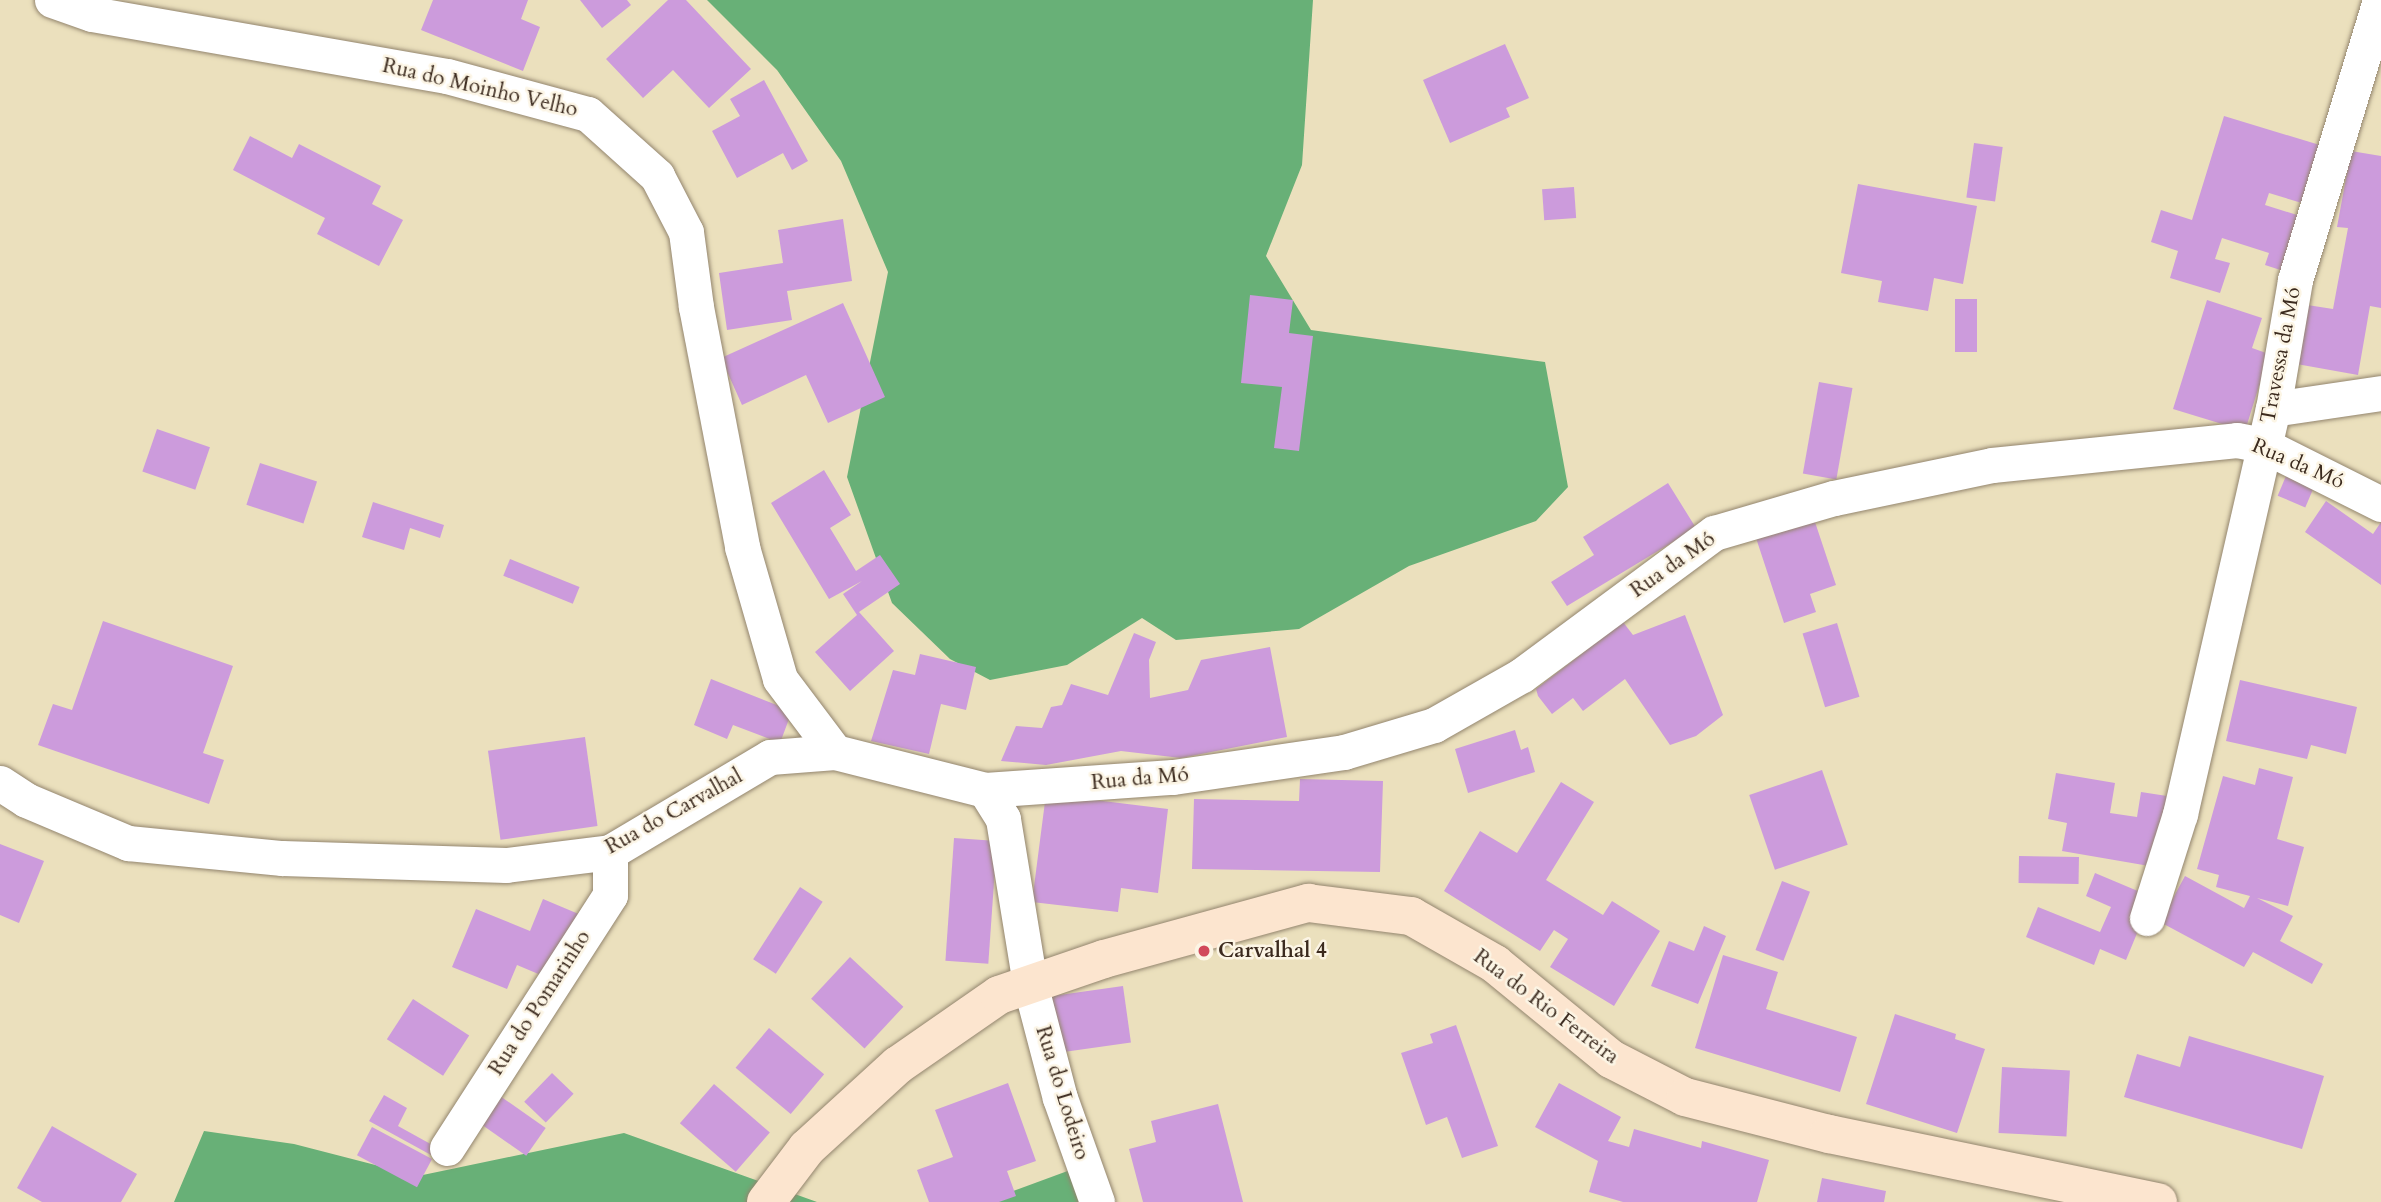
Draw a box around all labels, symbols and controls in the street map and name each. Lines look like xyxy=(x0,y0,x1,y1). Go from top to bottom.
street label: Rua do Moinho Velho xyxy=(380,53,580,123)
street label: Travessa da Mó xyxy=(2255,285,2307,425)
street label: Rua da Mó xyxy=(2248,433,2348,495)
street label: Rua da Mó xyxy=(1626,527,1720,603)
street label: Rua da Mó xyxy=(1090,762,1190,796)
street label: Rua do Carvalhal xyxy=(601,764,747,860)
street label: Rua do Pomarinho xyxy=(484,926,596,1080)
place label: Carvalhal 4 xyxy=(1218,938,1327,964)
marker: Carvalhal 4 xyxy=(1196,943,1212,959)
street label: Rua do Rio Ferreira xyxy=(1468,944,1624,1070)
street label: Rua do Lodeiro xyxy=(1030,1023,1094,1163)

